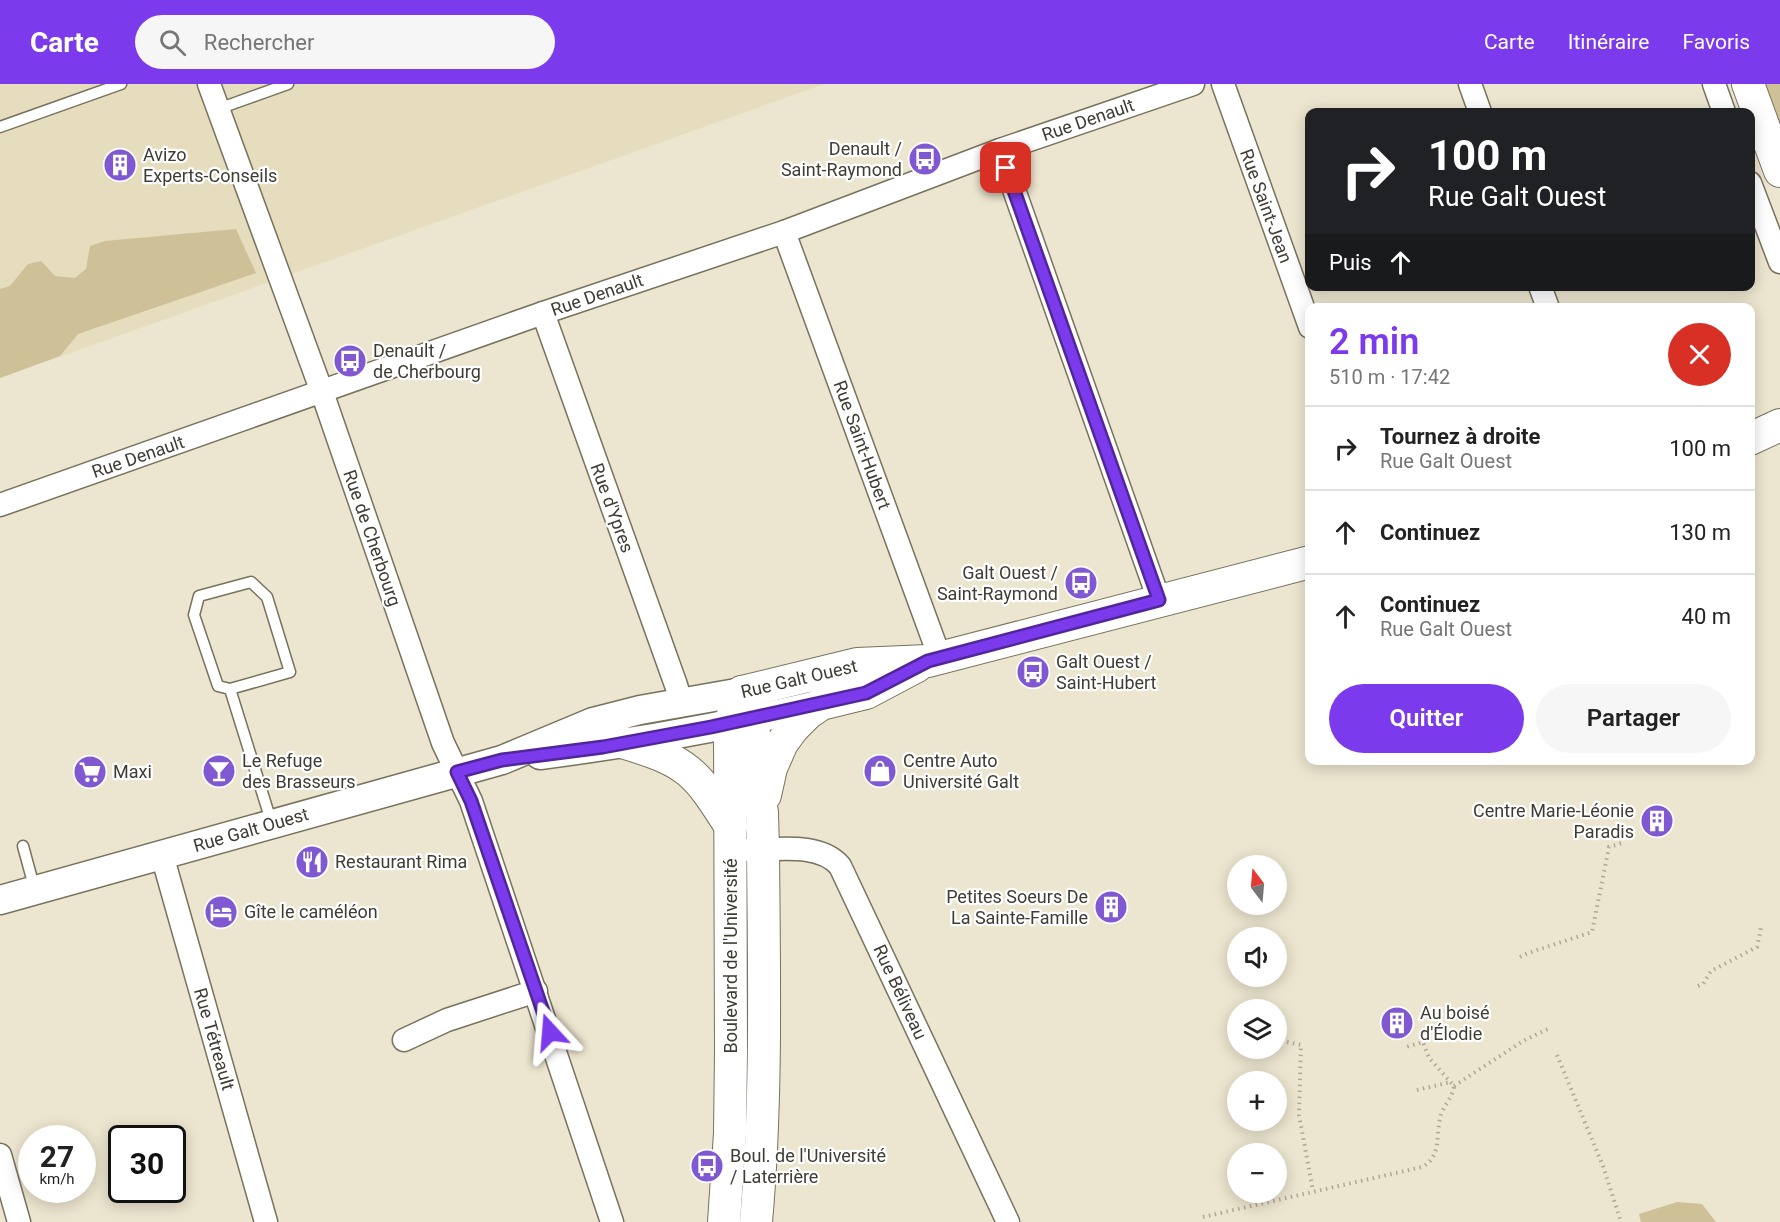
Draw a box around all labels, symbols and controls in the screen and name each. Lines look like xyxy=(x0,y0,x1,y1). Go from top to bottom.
search box xyxy=(135,15,555,69)
text: Carte xyxy=(30,26,99,59)
icon: search xyxy=(156,26,189,59)
text: Rechercher xyxy=(204,30,314,55)
text: Carte xyxy=(1484,30,1535,54)
text: Itinéraire xyxy=(1568,30,1649,54)
text: Favoris xyxy=(1682,30,1750,54)
street label: Rue Denault xyxy=(1039,94,1137,145)
text: 100 m xyxy=(1428,131,1547,180)
icon: right xyxy=(1329,132,1407,210)
place label: Denault / Saint-Raymond xyxy=(781,138,902,180)
bus stop icon: Denault / Saint-Raymond xyxy=(907,141,943,177)
pin xyxy=(980,142,1031,193)
place label: Avizo Experts-Conseils xyxy=(143,144,277,186)
street label: Rue Saint-Jean xyxy=(1236,146,1297,266)
building icon: Avizo Experts-Conseils xyxy=(102,147,138,183)
icon: arrive xyxy=(989,151,1022,184)
text: Rue Galt Ouest xyxy=(1428,181,1606,213)
icon: ahead xyxy=(1384,246,1417,279)
text: Puis xyxy=(1329,250,1372,275)
street label: Rue Denault xyxy=(548,269,646,320)
text: 2 min xyxy=(1329,321,1419,363)
button: close xyxy=(1668,323,1731,386)
place label: Denault / de Cherbourg xyxy=(373,340,481,382)
bus stop icon: Denault / de Cherbourg xyxy=(332,343,368,379)
text: 510 m · 17:42 xyxy=(1329,365,1450,389)
street label: Rue Saint-Hubert xyxy=(829,378,896,512)
text: Tournez à droite xyxy=(1380,424,1540,449)
street label: Rue Denault xyxy=(89,431,187,482)
icon: right xyxy=(1329,432,1362,465)
text: 100 m xyxy=(1669,436,1731,461)
text: Rue Galt Ouest xyxy=(1380,449,1512,473)
street label: Rue d'Ypres xyxy=(587,460,638,555)
street label: Rue de Cherbourg xyxy=(339,467,406,609)
icon: ahead xyxy=(1329,516,1362,549)
text: Continuez xyxy=(1380,520,1480,545)
text: 130 m xyxy=(1669,520,1731,545)
place label: Galt Ouest / Saint-Raymond xyxy=(937,562,1058,604)
bus stop icon: Galt Ouest / Saint-Raymond xyxy=(1063,565,1099,601)
text: Continuez xyxy=(1380,592,1480,617)
icon: ahead xyxy=(1329,600,1362,633)
text: 40 m xyxy=(1682,604,1731,629)
text: Rue Galt Ouest xyxy=(1380,617,1512,641)
place label: Galt Ouest / Saint-Hubert xyxy=(1056,651,1157,693)
bus stop icon: Galt Ouest / Saint-Hubert xyxy=(1015,654,1051,690)
street label: Rue Galt Ouest xyxy=(739,655,859,702)
button: Quitter xyxy=(1329,684,1524,753)
button: Partager xyxy=(1536,684,1731,753)
place label: Le Refuge des Brasseurs xyxy=(242,750,356,792)
place label: Centre Auto Université Galt xyxy=(903,750,1019,792)
bar icon: Le Refuge des Brasseurs xyxy=(201,753,237,789)
shop icon: Centre Auto Université Galt xyxy=(862,753,898,789)
supermarket icon: Maxi xyxy=(72,754,108,790)
place label: Maxi xyxy=(113,761,152,782)
place label: Centre Marie-Léonie Paradis xyxy=(1473,800,1634,842)
street label: Rue Galt Ouest xyxy=(191,803,311,856)
building icon: Centre Marie-Léonie Paradis xyxy=(1639,803,1675,839)
restaurant icon: Restaurant Rima xyxy=(294,844,330,880)
place label: Restaurant Rima xyxy=(335,851,467,872)
north arrow xyxy=(1227,855,1287,915)
map controls xyxy=(1227,855,1287,1203)
street label: Boulevard de l'Université xyxy=(720,858,741,1054)
place label: Petites Soeurs De La Sainte-Famille xyxy=(946,886,1088,928)
building icon: Petites Soeurs De La Sainte-Famille xyxy=(1093,889,1129,925)
hotel icon: Gîte le caméléon xyxy=(203,894,239,930)
place label: Gîte le caméléon xyxy=(244,901,378,922)
button: sound xyxy=(1227,927,1287,987)
street label: Rue Béliveau xyxy=(869,941,932,1043)
street label: Rue Tétreault xyxy=(190,985,239,1093)
button: layers xyxy=(1227,999,1287,1059)
position arrow xyxy=(518,1000,582,1064)
place label: Au boisé d'Élodie xyxy=(1420,1002,1490,1044)
building icon: Au boisé d'Élodie xyxy=(1379,1005,1415,1041)
button: + xyxy=(1227,1071,1287,1131)
speed limit sign: 30 xyxy=(108,1125,186,1203)
text: 27 xyxy=(40,1139,74,1174)
button: − xyxy=(1227,1143,1287,1203)
place label: Boul. de l'Université / Laterrière xyxy=(730,1145,886,1187)
bus stop icon: Boul. de l'Université / Laterrière xyxy=(689,1148,725,1184)
text: km/h xyxy=(39,1170,75,1188)

